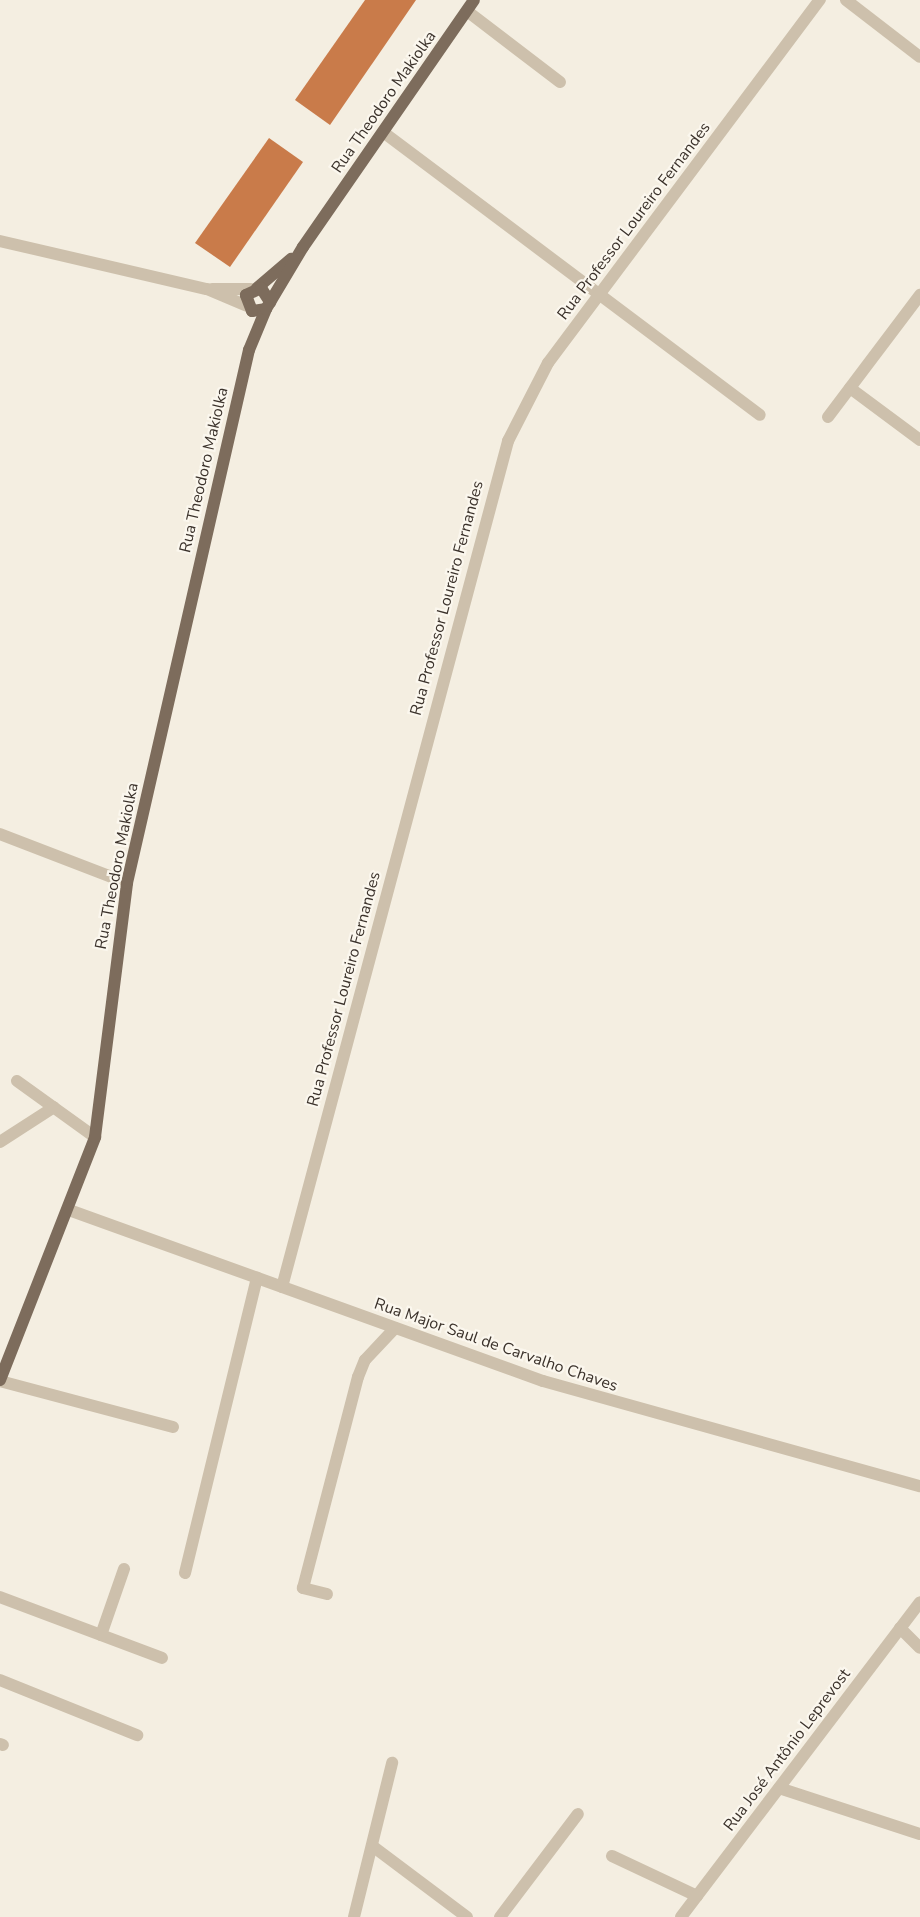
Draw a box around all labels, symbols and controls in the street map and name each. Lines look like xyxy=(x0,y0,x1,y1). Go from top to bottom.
street label: Rua Theodoro Makiolka xyxy=(328,27,440,177)
street label: Rua Professor Loureiro Fernandes xyxy=(553,118,715,324)
street label: Rua Theodoro Makiolka xyxy=(176,385,232,555)
street label: Rua Professor Loureiro Fernandes xyxy=(406,479,488,717)
street label: Rua Theodoro Makiolka xyxy=(91,781,143,951)
street label: Rua Professor Loureiro Fernandes xyxy=(303,870,385,1108)
street label: Rua Major Saul de Carvalho Chaves xyxy=(372,1294,620,1396)
street label: Rua José Antônio Leprevost xyxy=(720,1665,854,1835)

